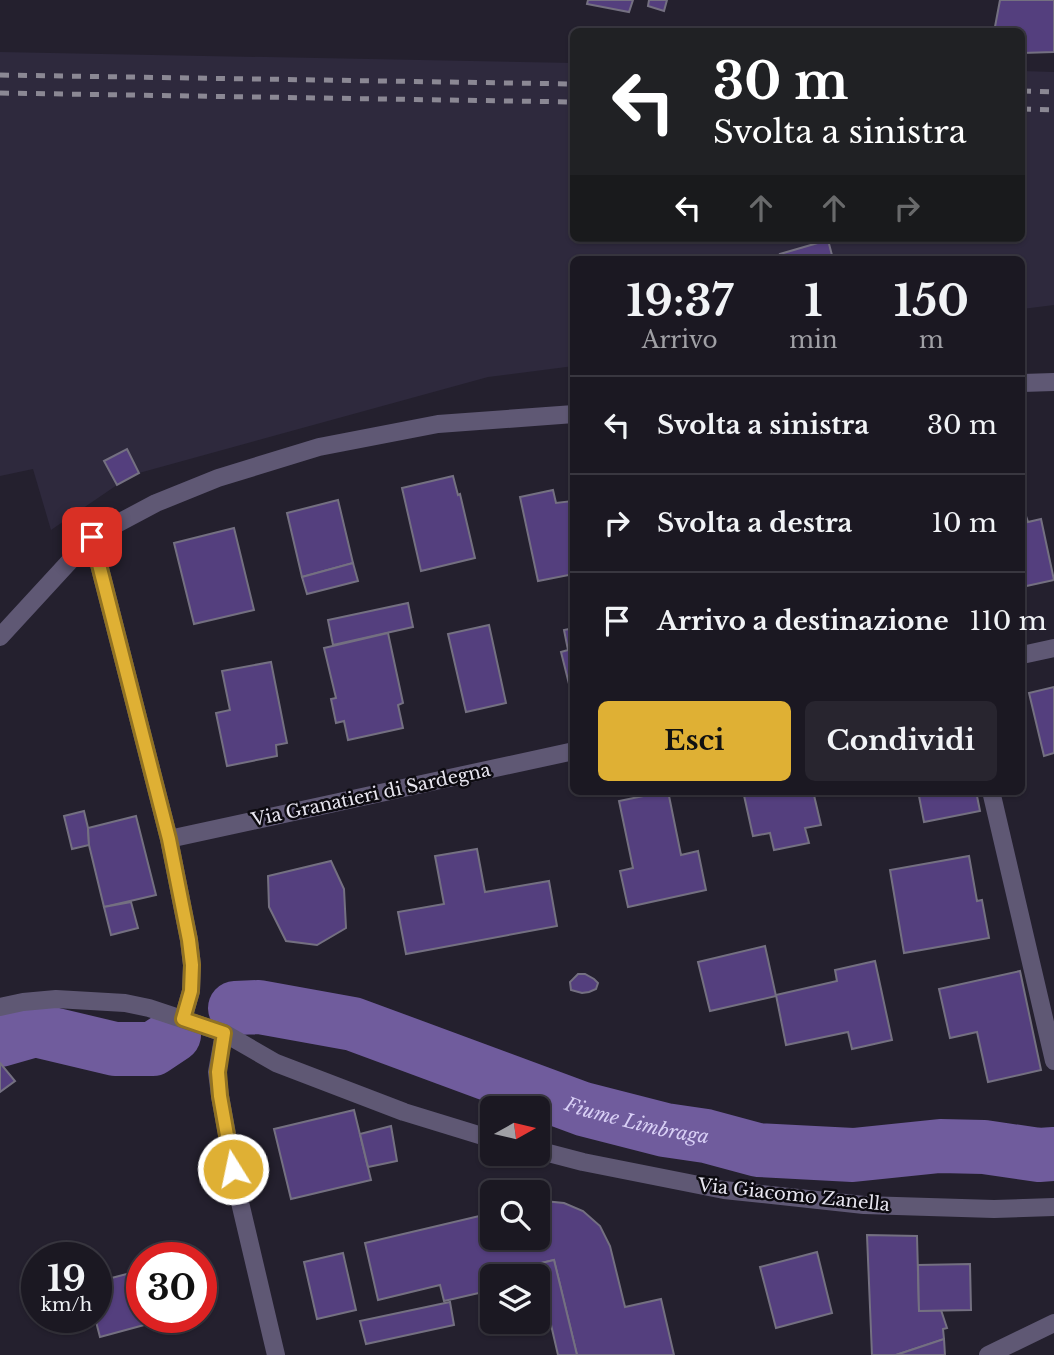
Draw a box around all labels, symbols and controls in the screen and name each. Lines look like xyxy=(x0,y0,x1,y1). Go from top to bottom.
text: 30 m xyxy=(713,51,848,112)
icon: left xyxy=(598,56,689,147)
text: Svolta a sinistra xyxy=(713,112,966,152)
icon: left xyxy=(669,189,707,227)
icon: ahead xyxy=(742,189,780,227)
icon: ahead xyxy=(815,189,853,227)
icon: right xyxy=(888,189,926,227)
text: 19:37 xyxy=(626,275,733,327)
text: 1 xyxy=(804,275,823,327)
text: 150 xyxy=(894,275,969,327)
text: Arrivo xyxy=(642,326,718,354)
text: min xyxy=(789,326,838,354)
text: m xyxy=(919,326,944,354)
icon: left xyxy=(598,406,636,444)
text: Svolta a sinistra xyxy=(657,409,869,441)
text: 30 m xyxy=(927,409,997,441)
icon: right xyxy=(598,504,636,542)
pin xyxy=(62,507,122,567)
text: Svolta a destra xyxy=(657,507,853,539)
text: 10 m xyxy=(931,507,997,539)
icon: arrive xyxy=(73,518,111,556)
icon: arrive xyxy=(598,602,636,640)
text: Arrivo a destinazione xyxy=(657,605,949,637)
text: 110 m xyxy=(970,605,1047,637)
button: Esci xyxy=(598,701,791,781)
button: Condividi xyxy=(805,701,997,781)
street label: Via Granatieri di Sardegna xyxy=(248,759,493,831)
water label: Fiume Limbraga xyxy=(561,1091,711,1148)
north arrow xyxy=(480,1096,550,1166)
map controls xyxy=(480,1096,550,1334)
position arrow xyxy=(196,1132,270,1206)
street label: Via Giacomo Zanella xyxy=(696,1174,891,1216)
button: search xyxy=(480,1180,550,1250)
speed limit sign: 30 xyxy=(126,1242,217,1333)
text: 19 xyxy=(47,1257,86,1300)
button: layers xyxy=(480,1264,550,1334)
text: km/h xyxy=(41,1294,92,1316)

